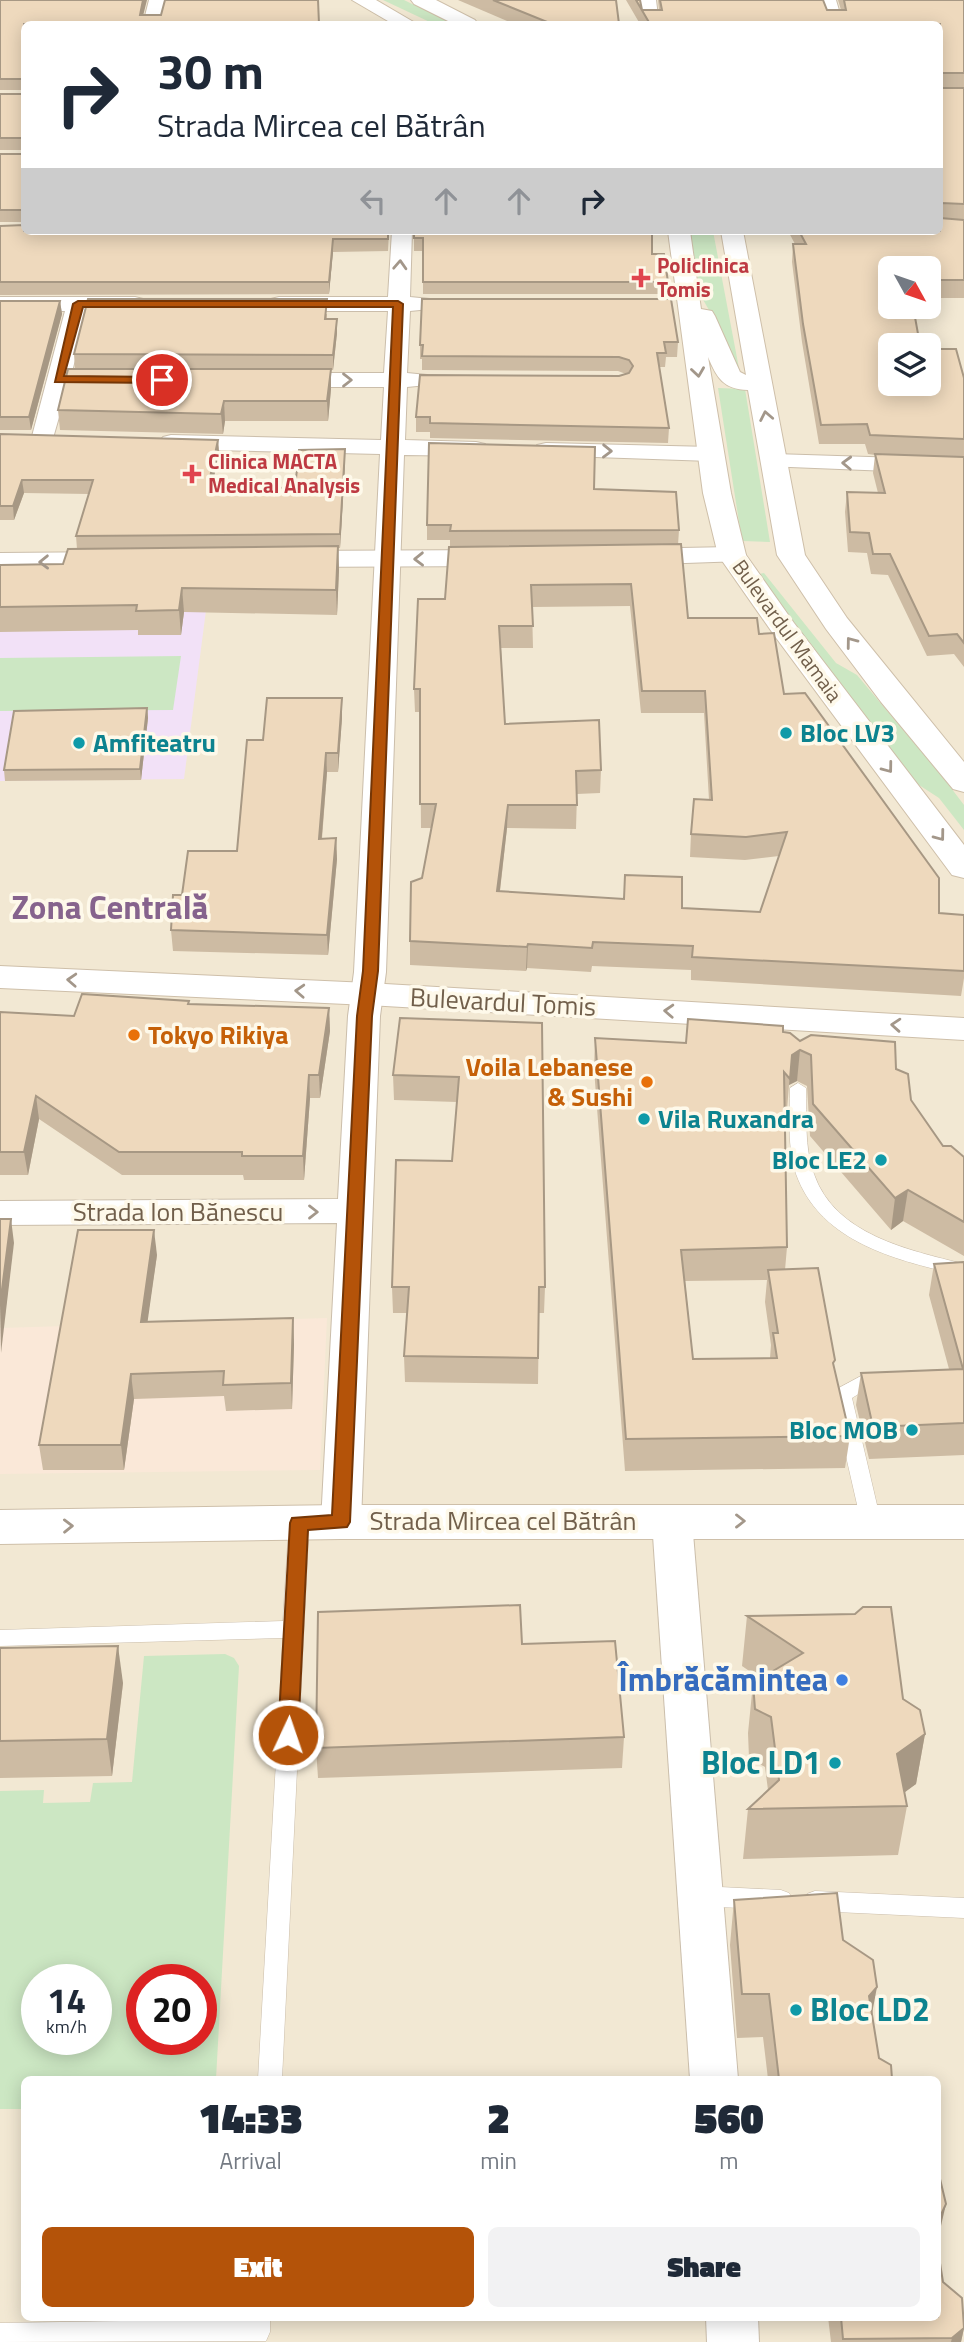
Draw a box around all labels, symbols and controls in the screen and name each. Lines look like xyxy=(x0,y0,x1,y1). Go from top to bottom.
text: 30 m xyxy=(157,33,264,108)
icon: right xyxy=(42,49,133,140)
text: Strada Mircea cel Bătrân xyxy=(157,101,486,149)
icon: left xyxy=(354,182,392,220)
icon: ahead xyxy=(427,182,465,220)
icon: ahead xyxy=(500,182,538,220)
icon: right xyxy=(573,182,611,220)
place label: Policlinica Tomis xyxy=(657,249,749,305)
north arrow xyxy=(878,256,942,318)
map controls xyxy=(878,256,941,396)
one-way arrow xyxy=(393,259,408,270)
marker: Policlinica Tomis xyxy=(631,268,651,288)
button: layers xyxy=(878,333,941,396)
pin xyxy=(132,350,192,410)
icon: arrive xyxy=(143,361,181,399)
one-way arrow xyxy=(690,366,705,377)
one-way arrow xyxy=(342,372,353,388)
one-way arrow xyxy=(759,410,774,422)
one-way arrow xyxy=(602,444,613,459)
place label: Clinica MACTA Medical Analysis xyxy=(208,445,360,501)
one-way arrow xyxy=(841,456,852,471)
marker: Clinica MACTA Medical Analysis xyxy=(182,464,202,484)
one-way arrow xyxy=(413,551,424,566)
street label: Bulevardul Mamaia xyxy=(725,552,851,709)
one-way arrow xyxy=(39,554,50,569)
one-way arrow xyxy=(846,637,859,650)
place label: Bloc LV3 xyxy=(800,713,895,752)
place label: Amfiteatru xyxy=(93,723,216,762)
marker: Bloc LV3 xyxy=(778,725,794,741)
marker: Amfiteatru xyxy=(71,735,87,751)
one-way arrow xyxy=(880,761,893,773)
one-way arrow xyxy=(932,829,944,841)
district label: Zona Centrală xyxy=(12,882,208,932)
one-way arrow xyxy=(67,972,78,987)
street label: Bulevardul Tomis xyxy=(409,977,597,1026)
one-way arrow xyxy=(294,983,305,998)
one-way arrow xyxy=(663,1004,674,1019)
place label: Tokyo Rikiya xyxy=(148,1015,288,1054)
one-way arrow xyxy=(890,1018,901,1033)
marker: Tokyo Rikiya xyxy=(126,1027,142,1043)
place label: Voila Lebanese & Sushi xyxy=(465,1047,633,1116)
marker: Voila Lebanese & Sushi xyxy=(639,1074,655,1090)
place label: Vila Ruxandra xyxy=(658,1099,814,1138)
marker: Vila Ruxandra xyxy=(636,1111,652,1127)
place label: Bloc LE2 xyxy=(772,1140,867,1179)
marker: Bloc LE2 xyxy=(873,1152,889,1168)
street label: Strada Ion Bănescu xyxy=(73,1192,283,1231)
one-way arrow xyxy=(308,1204,319,1220)
place label: Bloc MOB xyxy=(789,1410,898,1449)
marker: Bloc MOB xyxy=(904,1422,920,1438)
street label: Strada Mircea cel Bătrân xyxy=(369,1501,637,1540)
one-way arrow xyxy=(735,1513,746,1529)
one-way arrow xyxy=(63,1518,74,1534)
place label: Îmbrăcămintea xyxy=(617,1655,828,1703)
marker: Îmbrăcămintea xyxy=(834,1672,850,1688)
position arrow xyxy=(251,1698,325,1772)
place label: Bloc LD1 xyxy=(701,1738,821,1786)
marker: Bloc LD1 xyxy=(827,1755,843,1771)
speed limit sign: 20 xyxy=(126,1964,217,2055)
text: 14 xyxy=(47,1973,86,2027)
place label: Bloc LD2 xyxy=(810,1985,930,2033)
marker: Bloc LD2 xyxy=(788,2002,804,2018)
text: km/h xyxy=(46,2013,87,2040)
text: 14:33 xyxy=(198,2085,303,2149)
text: 2 xyxy=(487,2085,510,2149)
text: 560 xyxy=(694,2085,764,2149)
text: Arrival xyxy=(219,2143,282,2178)
text: min xyxy=(480,2143,517,2178)
text: m xyxy=(719,2143,739,2178)
button: Exit xyxy=(42,2227,474,2307)
button: Share xyxy=(488,2227,920,2307)

